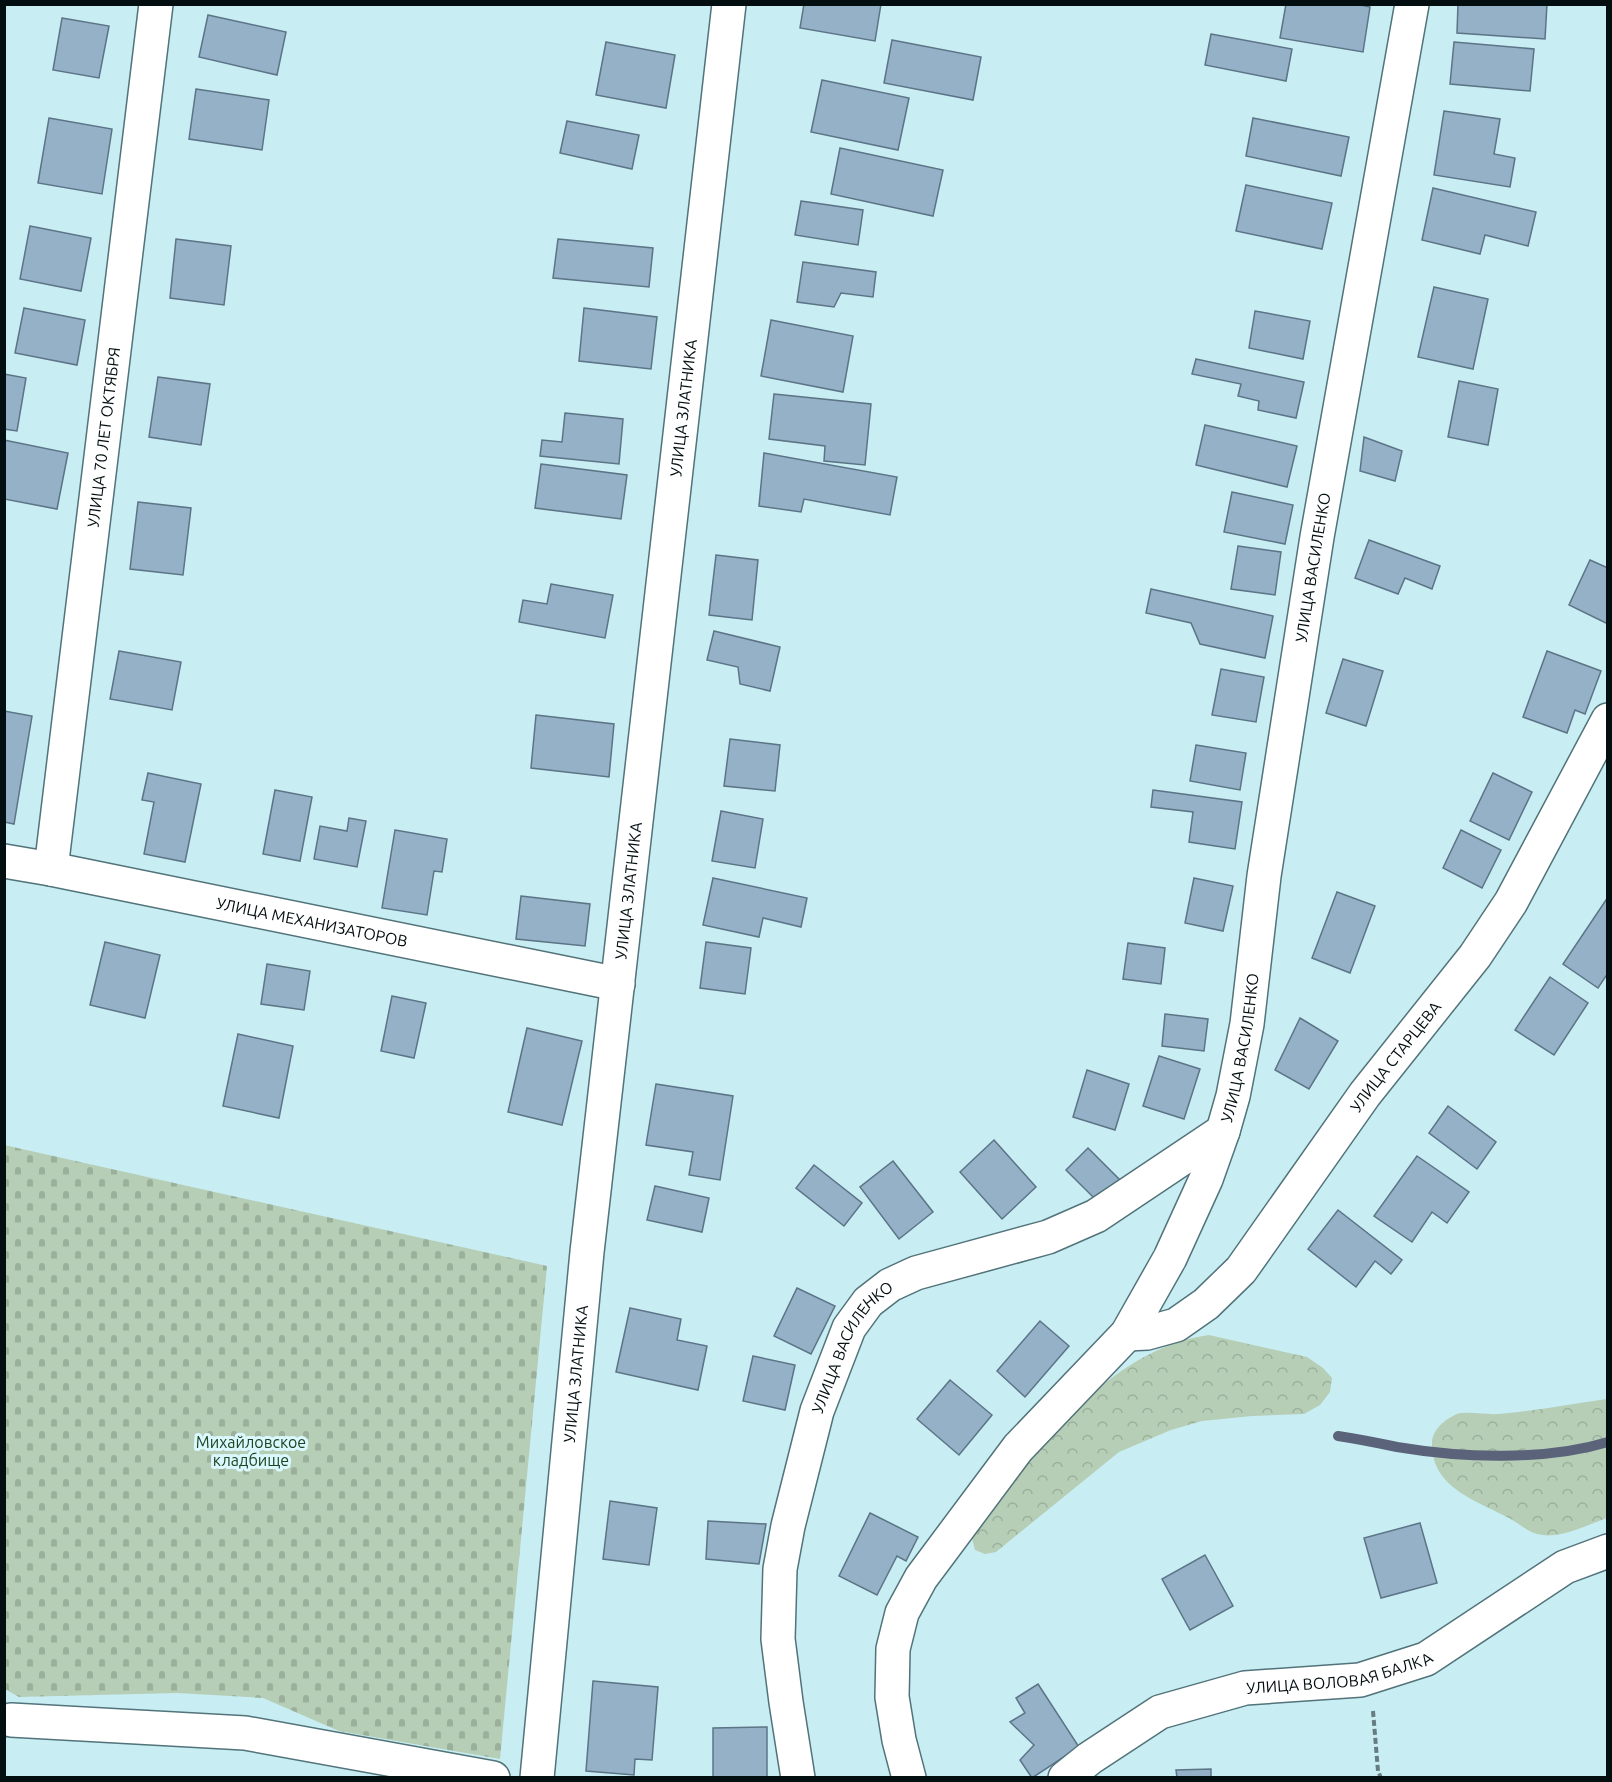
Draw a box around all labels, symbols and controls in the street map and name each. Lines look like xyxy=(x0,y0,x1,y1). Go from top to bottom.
street label: УЛИЦА ЗЛАТНИКА xyxy=(666,338,700,478)
street label: УЛИЦА 70 ЛЕТ ОКТЯБРЯ xyxy=(84,346,123,528)
street label: УЛИЦА ВАСИЛЕНКО xyxy=(1292,491,1334,643)
street label: УЛИЦА ЗЛАТНИКА xyxy=(611,820,645,960)
street label: УЛИЦА МЕХАНИЗАТОРОВ xyxy=(215,894,409,950)
street label: УЛИЦА ВАСИЛЕНКО xyxy=(1217,972,1262,1124)
street label: УЛИЦА СТАРЦЕВА xyxy=(1346,997,1445,1115)
street label: УЛИЦА ВАСИЛЕНКО xyxy=(808,1277,896,1416)
street label: УЛИЦА ЗЛАТНИКА xyxy=(560,1304,591,1444)
park label: Михайловское кладбище xyxy=(196,1433,306,1469)
street label: УЛИЦА ВОЛОВАЯ БАЛКА xyxy=(1246,1648,1436,1697)

